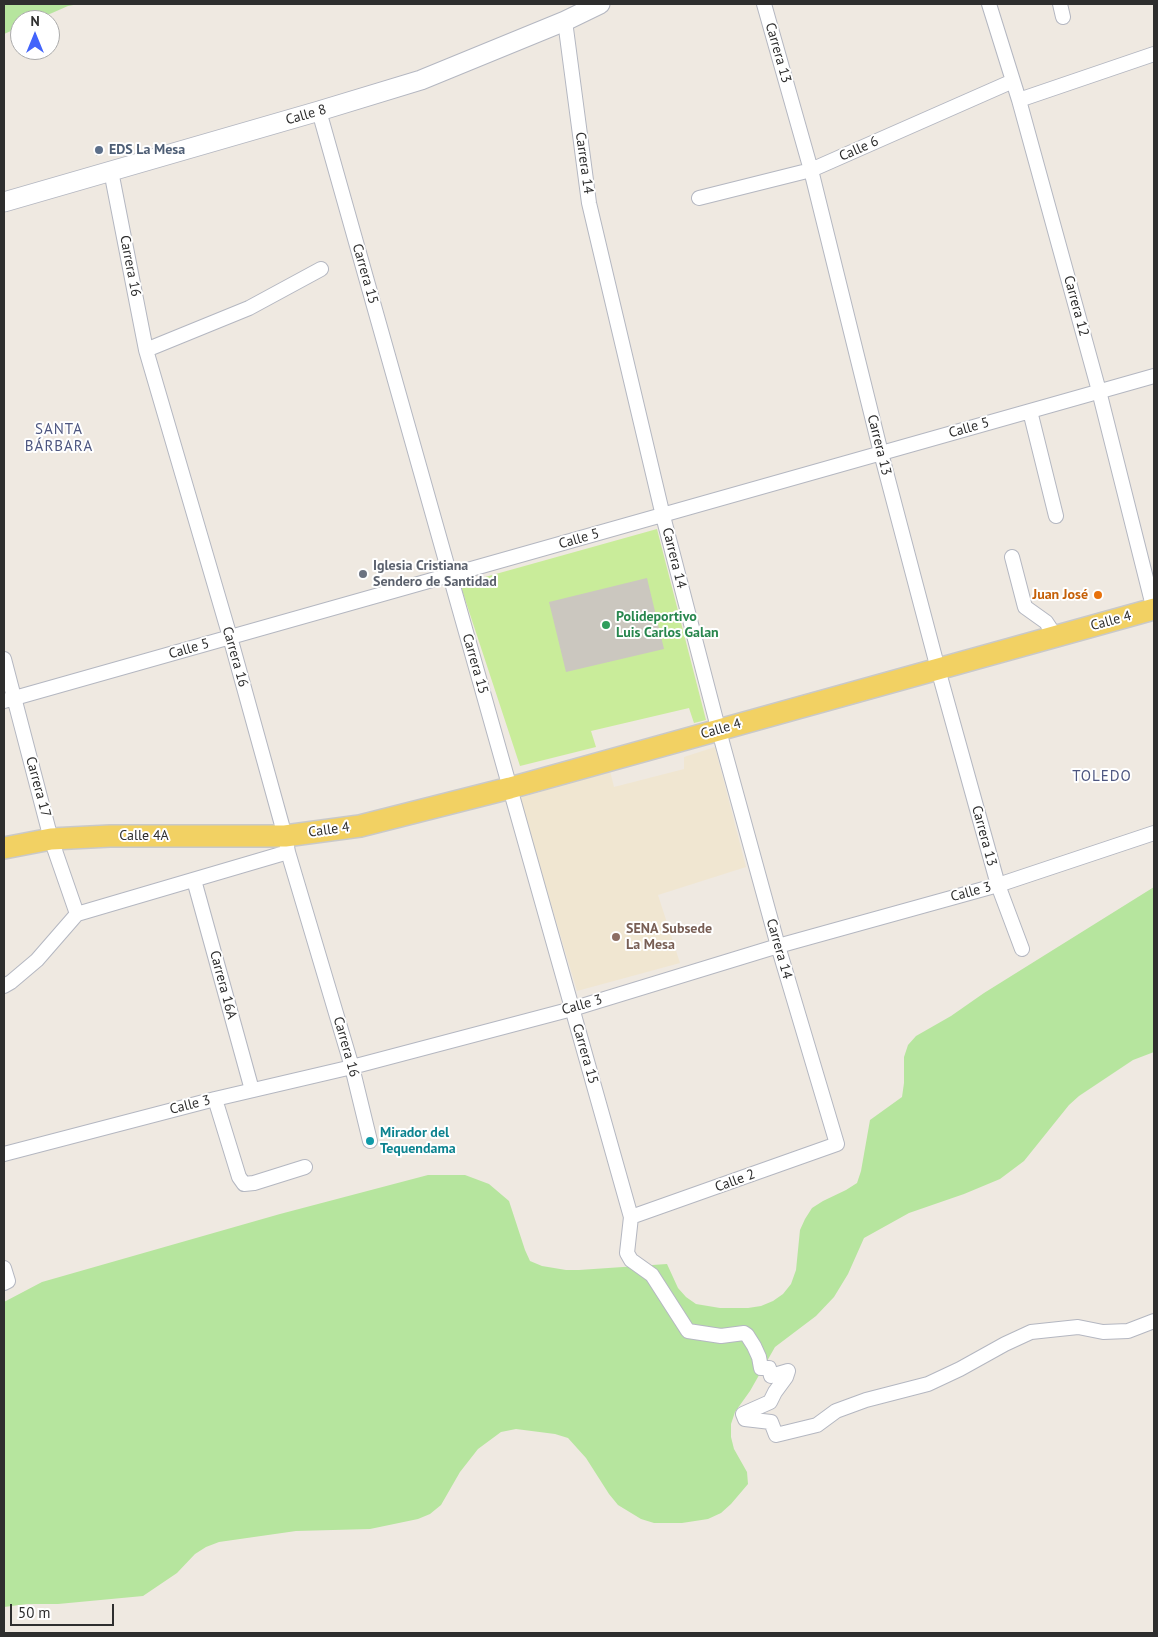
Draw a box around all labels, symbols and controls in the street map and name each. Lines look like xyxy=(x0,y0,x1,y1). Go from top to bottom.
north arrow xyxy=(10,10,60,60)
text: N xyxy=(30,12,40,30)
street label: Carrera 13 xyxy=(761,21,795,85)
street label: Calle 8 xyxy=(284,101,328,129)
street label: Carrera 14 xyxy=(571,131,597,195)
street label: Calle 6 xyxy=(837,133,881,165)
place label: EDS La Mesa xyxy=(109,142,185,158)
marker: EDS La Mesa xyxy=(93,144,105,156)
street label: Carrera 16 xyxy=(116,234,144,298)
street label: Carrera 15 xyxy=(348,242,382,306)
street label: Carrera 12 xyxy=(1060,274,1092,338)
street label: Carrera 13 xyxy=(863,413,895,477)
street label: Calle 5 xyxy=(947,414,991,442)
district label: SANTA BÁRBARA xyxy=(24,421,94,456)
street label: Calle 5 xyxy=(557,525,601,553)
street label: Carrera 14 xyxy=(658,526,690,590)
place label: Iglesia Cristiana Sendero de Santidad xyxy=(373,558,497,590)
marker: Iglesia Cristiana Sendero de Santidad xyxy=(357,568,369,580)
place label: Juan José xyxy=(1032,587,1088,603)
marker: Juan José xyxy=(1092,589,1104,601)
street label: Calle 4 xyxy=(1089,608,1133,634)
place label: Polideportivo Luis Carlos Galan xyxy=(616,609,719,642)
marker: Polideportivo Luis Carlos Galan xyxy=(600,619,612,631)
street label: Carrera 16 xyxy=(218,625,252,689)
street label: Carrera 15 xyxy=(458,632,492,696)
street label: Calle 5 xyxy=(167,635,211,663)
street label: Calle 4 xyxy=(699,715,743,743)
street label: Carrera 17 xyxy=(22,755,54,819)
district label: TOLEDO xyxy=(1071,768,1133,786)
street label: Carrera 13 xyxy=(968,804,1000,868)
street label: Calle 4 xyxy=(307,819,351,841)
street label: Calle 4A xyxy=(119,828,169,844)
street label: Calle 3 xyxy=(949,879,993,905)
street label: Carrera 14 xyxy=(762,917,796,981)
place label: SENA Subsede La Mesa xyxy=(626,921,712,954)
marker: SENA Subsede La Mesa xyxy=(610,931,622,943)
street label: Carrera 16A xyxy=(206,949,240,1021)
street label: Calle 3 xyxy=(560,991,604,1019)
street label: Carrera 16 xyxy=(329,1015,363,1079)
street label: Carrera 15 xyxy=(568,1022,602,1086)
street label: Calle 3 xyxy=(168,1092,212,1118)
place label: Mirador del Tequendama xyxy=(380,1125,456,1158)
marker: Mirador del Tequendama xyxy=(364,1135,376,1147)
street label: Calle 2 xyxy=(713,1166,757,1196)
scale bar xyxy=(12,1594,116,1626)
text: 50 m xyxy=(18,1603,51,1622)

